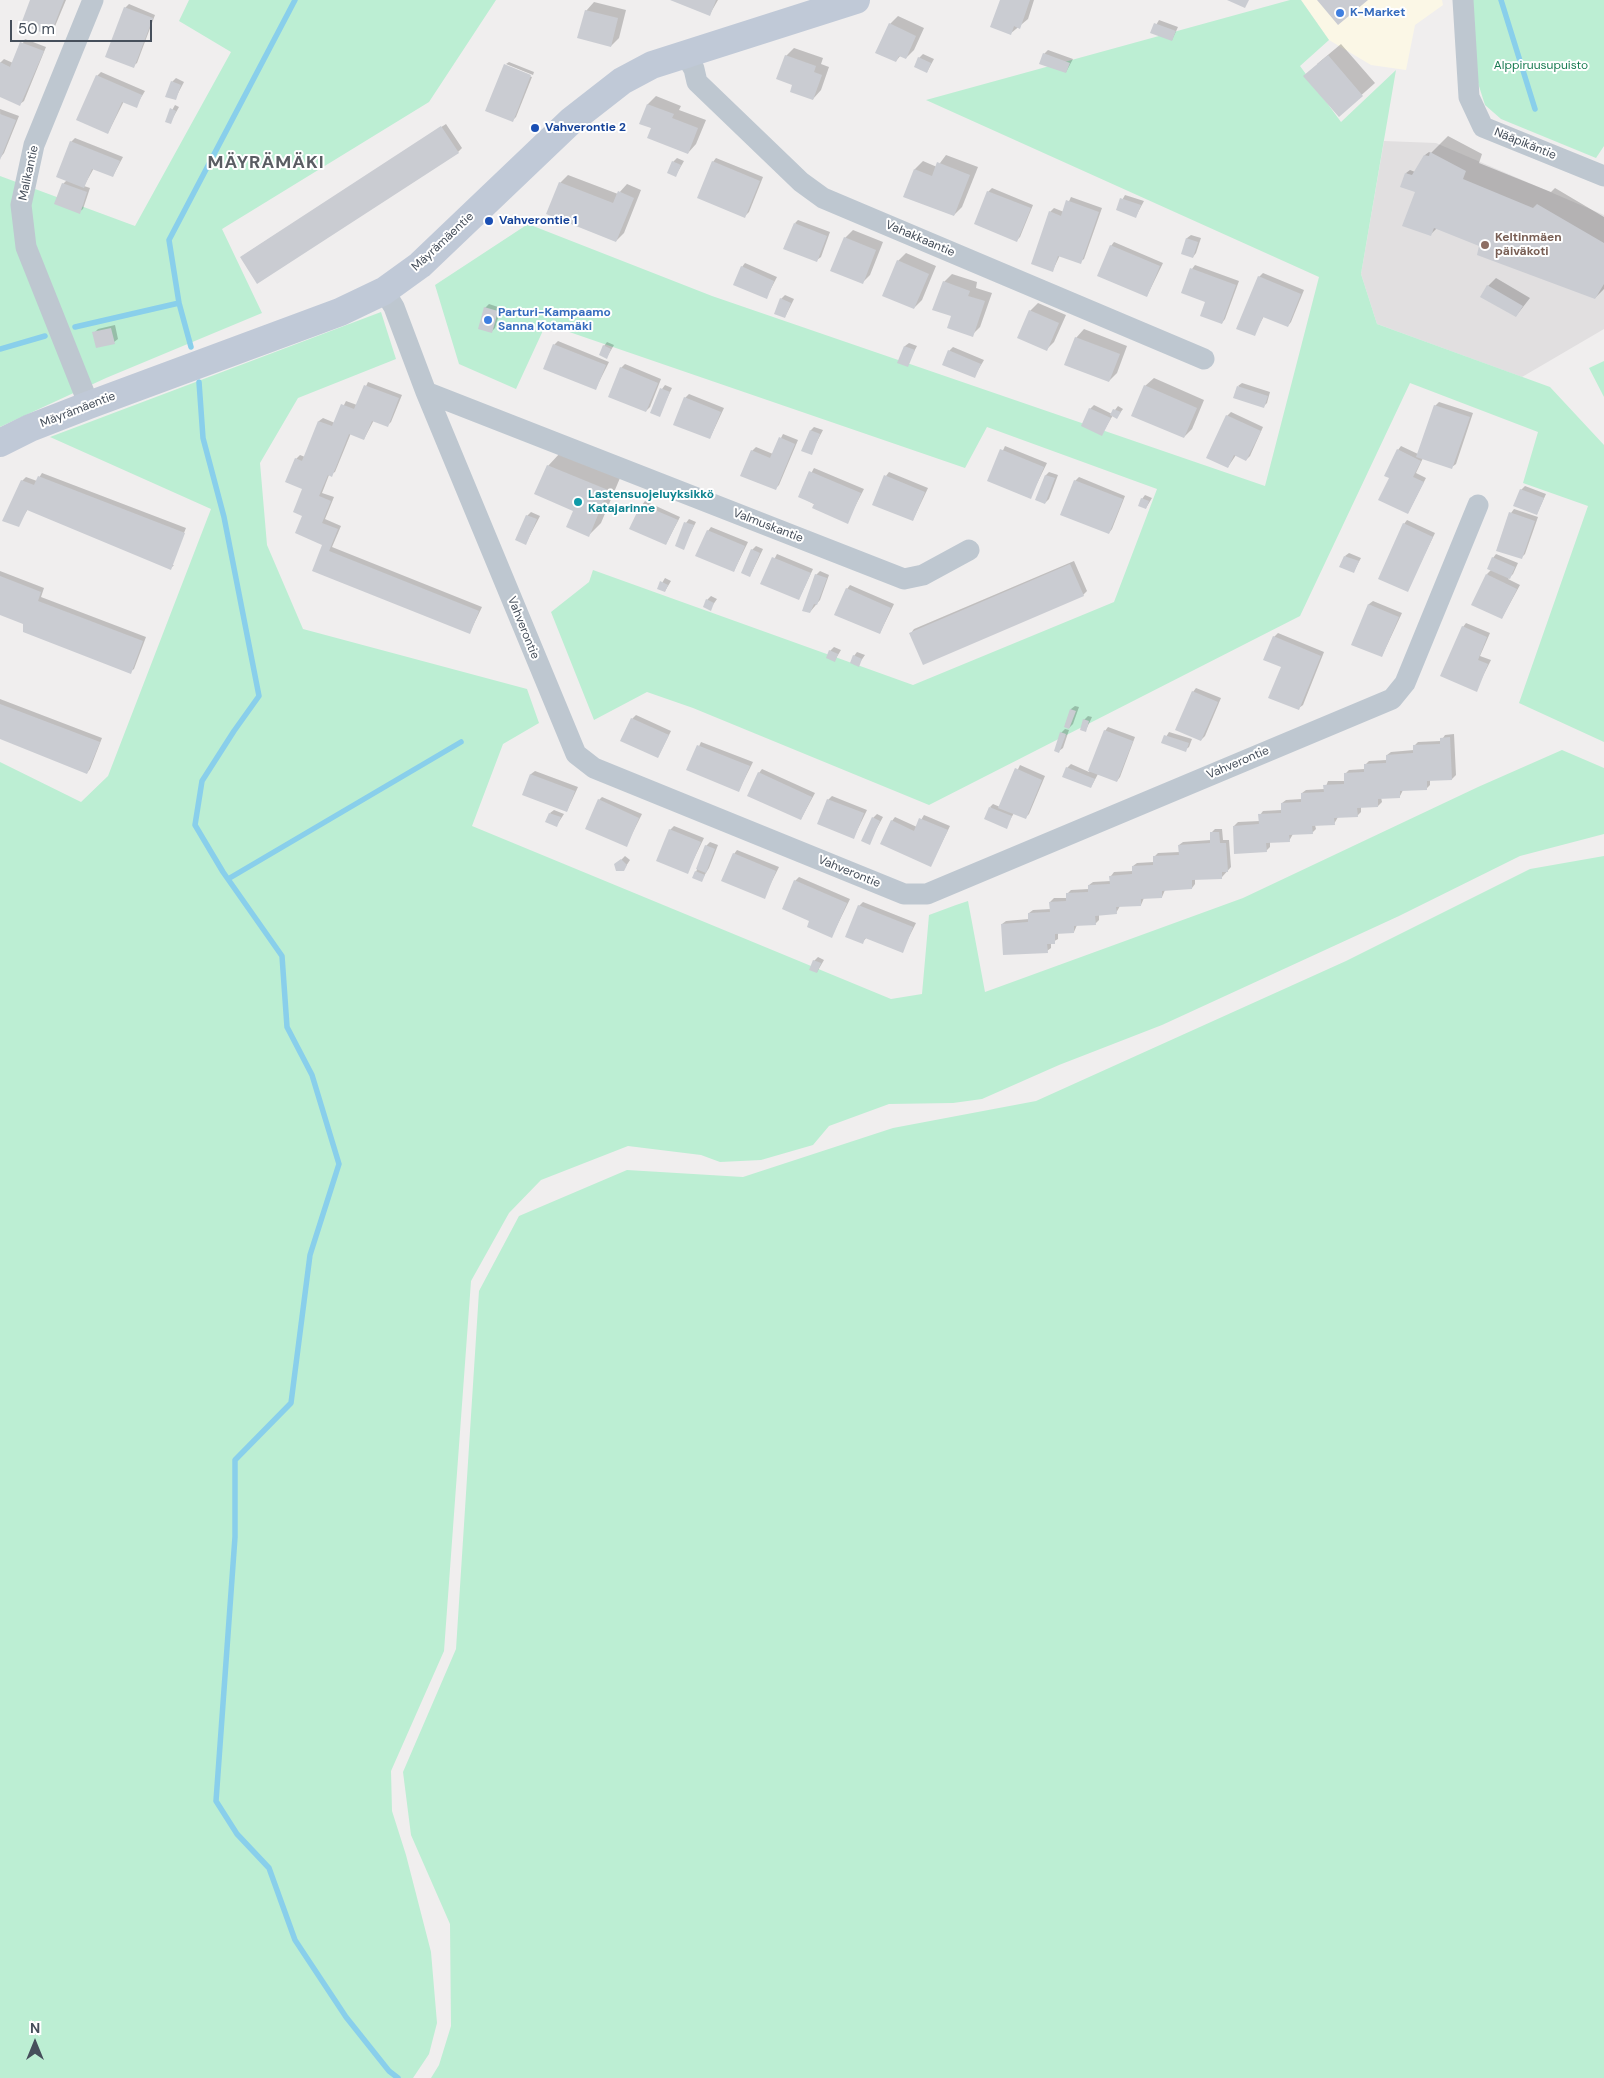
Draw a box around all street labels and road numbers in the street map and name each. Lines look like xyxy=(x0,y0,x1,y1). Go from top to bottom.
street label: Nääpikäntie xyxy=(1492,125,1558,163)
street label: Malikantie xyxy=(16,144,42,202)
street label: Mäyrämäentie xyxy=(409,210,477,274)
street label: Vahakkaantie xyxy=(883,218,957,260)
street label: Mäyrämäentie xyxy=(38,389,118,431)
street label: Valmuskantie xyxy=(731,506,805,546)
street label: Vahverontie xyxy=(504,595,542,661)
street label: Vahverontie xyxy=(1205,743,1271,783)
street label: Vahverontie xyxy=(816,853,882,891)

